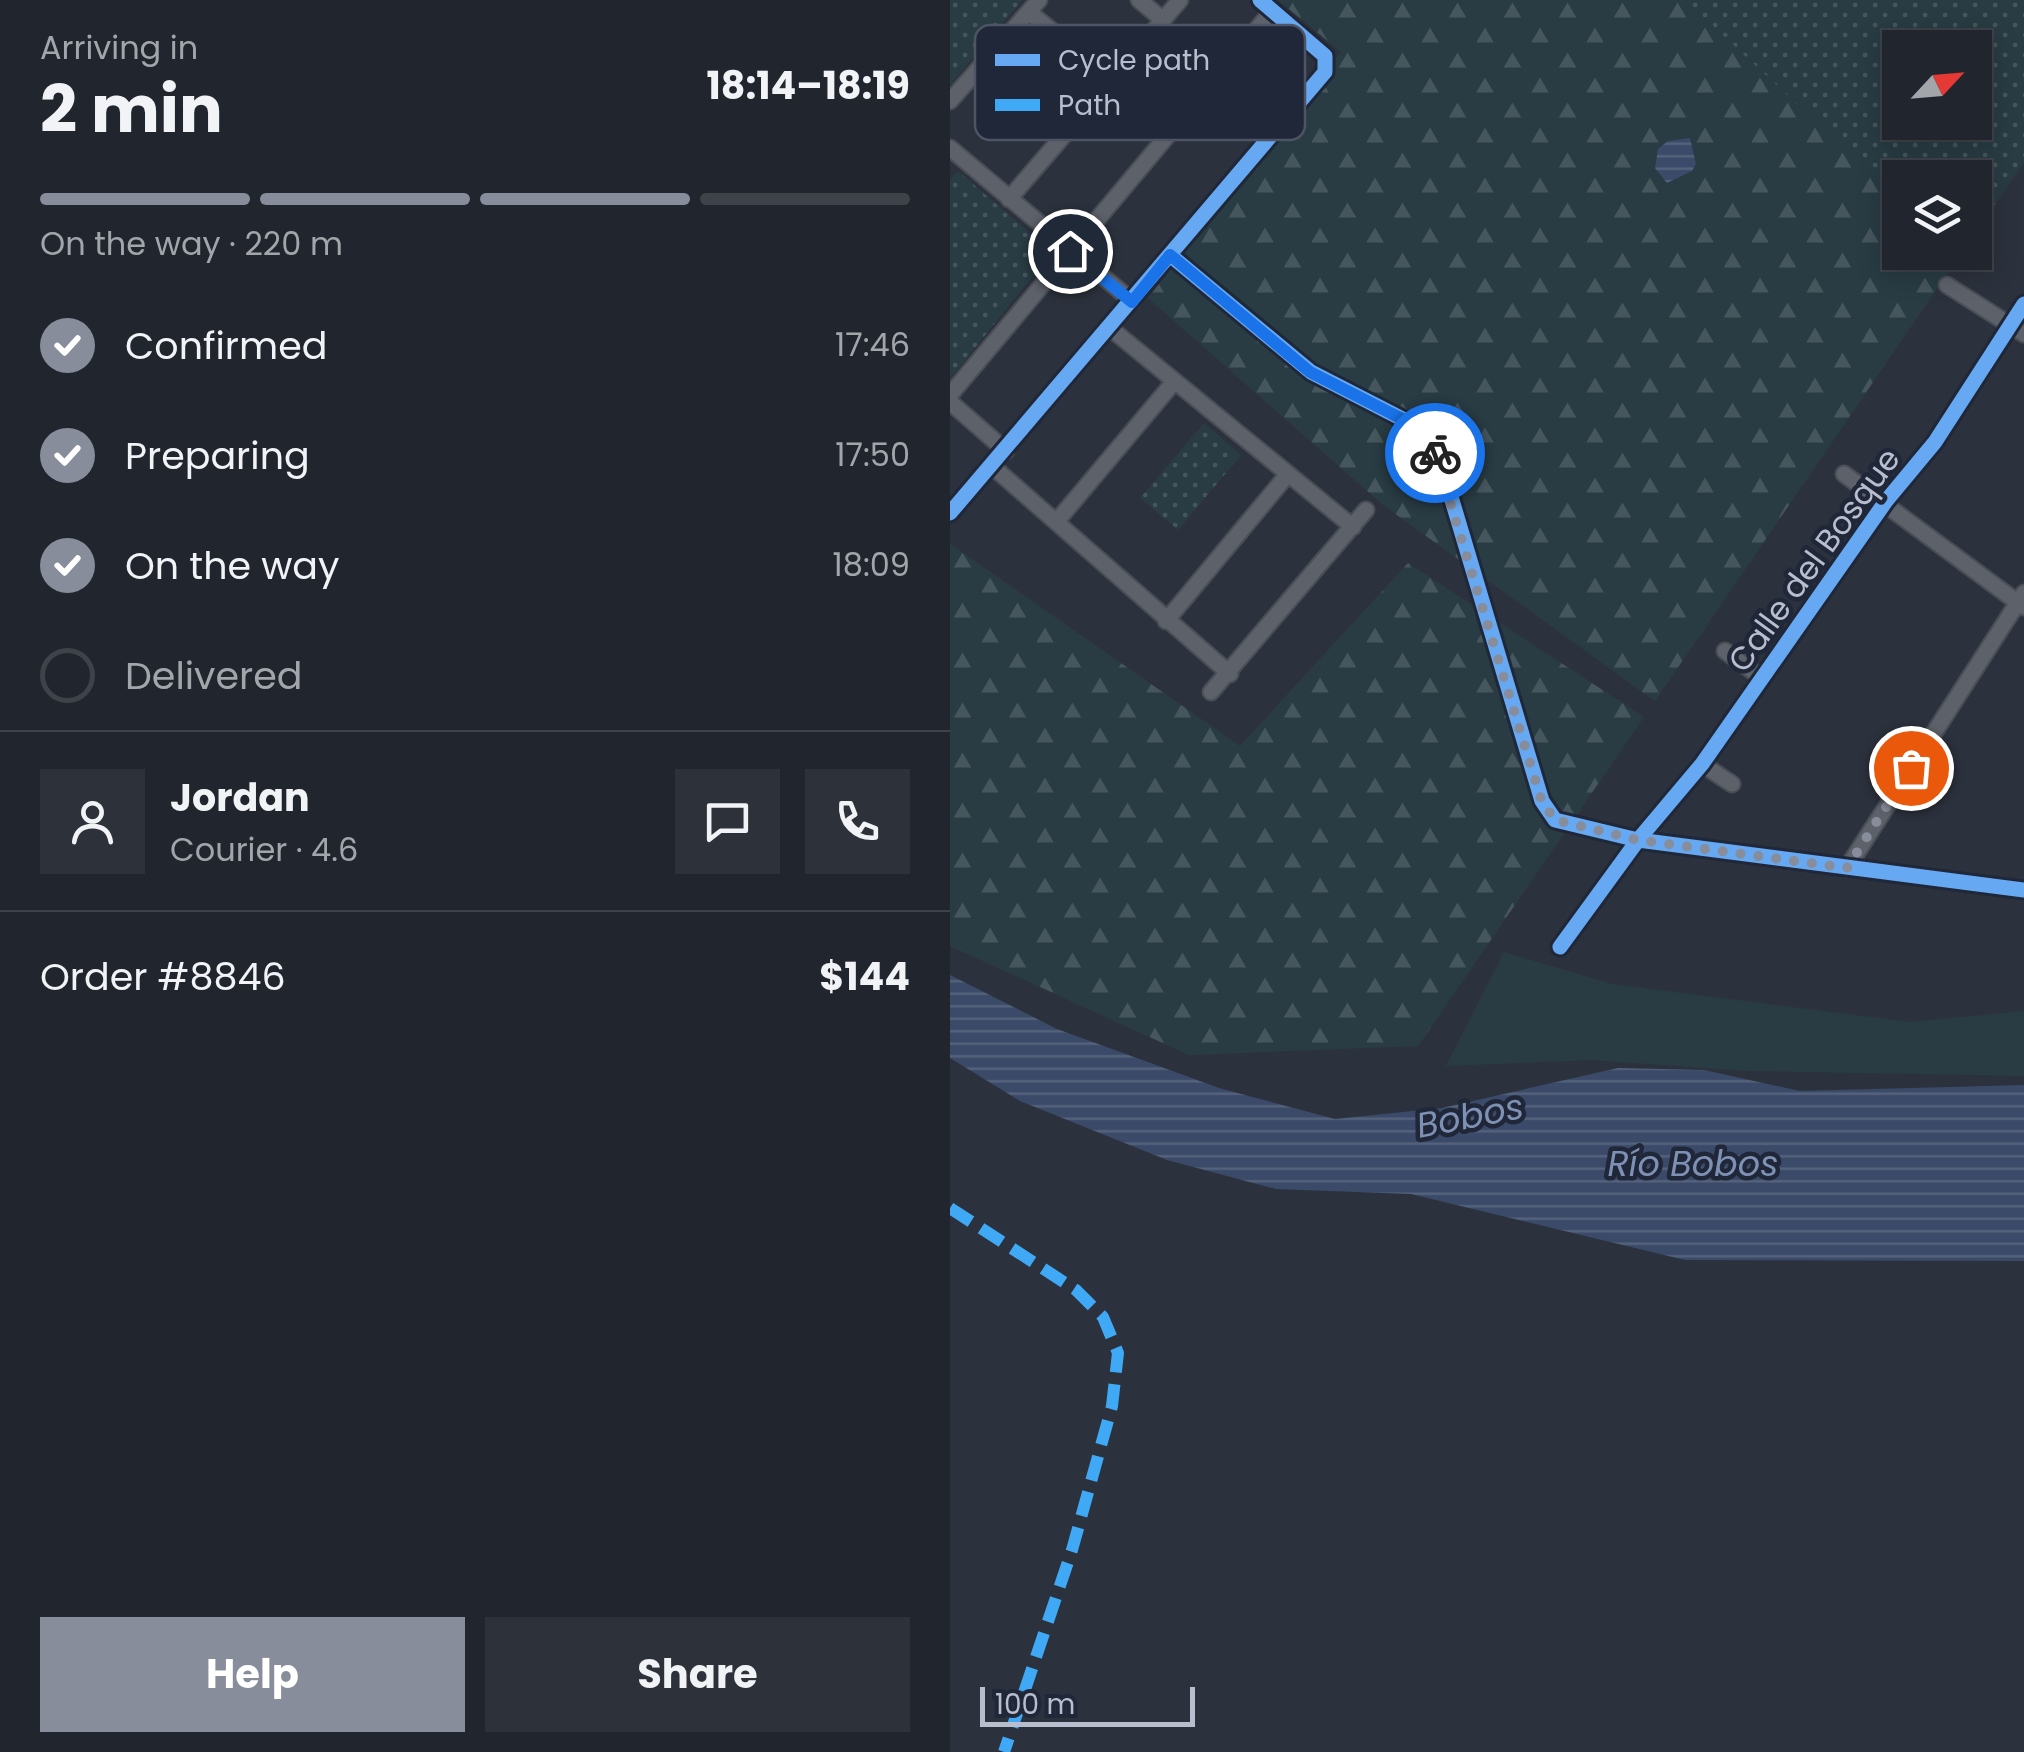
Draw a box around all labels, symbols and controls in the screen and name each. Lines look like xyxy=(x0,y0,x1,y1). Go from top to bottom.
text: Arriving in xyxy=(40,25,198,70)
legend xyxy=(975,25,1305,140)
north arrow xyxy=(1882,30,1992,140)
map controls xyxy=(1882,30,1992,270)
text: Cycle path xyxy=(1058,41,1210,80)
text: 18:14–18:19 xyxy=(707,59,910,112)
text: 2 min xyxy=(40,64,223,155)
text: Path xyxy=(1058,86,1121,125)
button: layers xyxy=(1882,160,1992,270)
pin xyxy=(1028,209,1113,294)
text: On the way · 220 m xyxy=(40,221,343,266)
icon: home xyxy=(1043,224,1098,279)
icon: check xyxy=(40,318,95,373)
text: Confirmed xyxy=(125,319,327,372)
text: 17:46 xyxy=(835,322,910,367)
courier xyxy=(1385,403,1485,503)
icon: bike xyxy=(1408,426,1463,481)
icon: check xyxy=(40,428,95,483)
text: Preparing xyxy=(125,429,310,482)
text: 17:50 xyxy=(835,432,910,477)
street label: Calle del Bosque xyxy=(1717,438,1910,681)
icon: check xyxy=(40,538,95,593)
text: On the way xyxy=(125,539,339,592)
text: 18:09 xyxy=(832,542,910,587)
text: Delivered xyxy=(125,649,302,702)
pin xyxy=(1869,726,1954,811)
icon: bag xyxy=(1884,741,1939,796)
button: person xyxy=(40,769,145,874)
button: chat xyxy=(675,769,780,874)
button: phone xyxy=(805,769,910,874)
text: Jordan xyxy=(170,771,310,824)
text: Courier · 4.6 xyxy=(170,827,358,872)
text: Order #8846 xyxy=(40,950,286,1003)
text: $144 xyxy=(819,950,910,1003)
water label: Bobos xyxy=(1412,1081,1528,1150)
water label: Río Bobos xyxy=(1608,1139,1778,1188)
button: Help xyxy=(40,1617,465,1732)
button: Share xyxy=(485,1617,910,1732)
scale bar xyxy=(980,1682,1195,1726)
text: 100 m xyxy=(995,1685,1075,1724)

